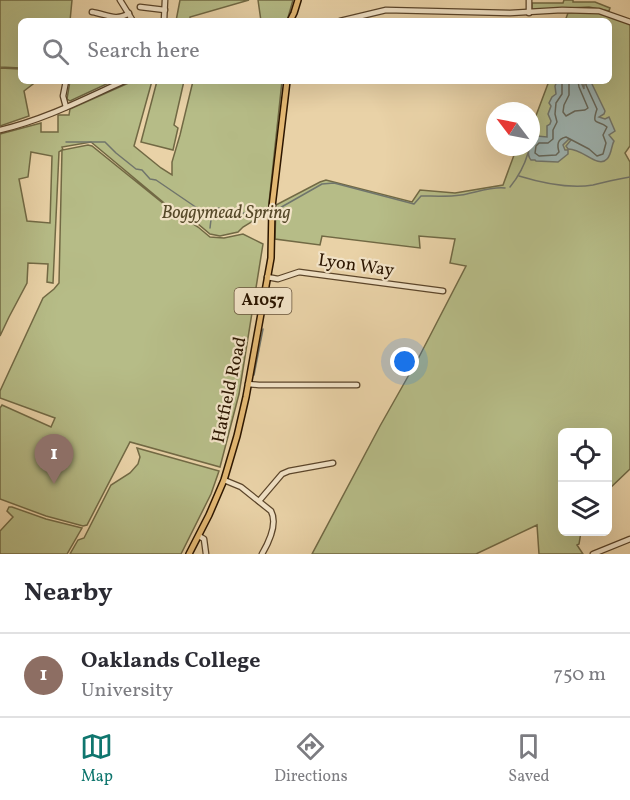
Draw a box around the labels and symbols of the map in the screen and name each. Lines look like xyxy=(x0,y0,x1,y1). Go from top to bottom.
north arrow xyxy=(486,102,540,156)
park label: Boggymead Spring xyxy=(161,201,291,226)
street label: Lyon Way xyxy=(316,248,396,284)
road number: A1057 xyxy=(234,288,292,314)
street label: Hatfield Road xyxy=(207,334,253,446)
your location xyxy=(390,347,419,376)
pin: 1 xyxy=(34,434,74,484)

